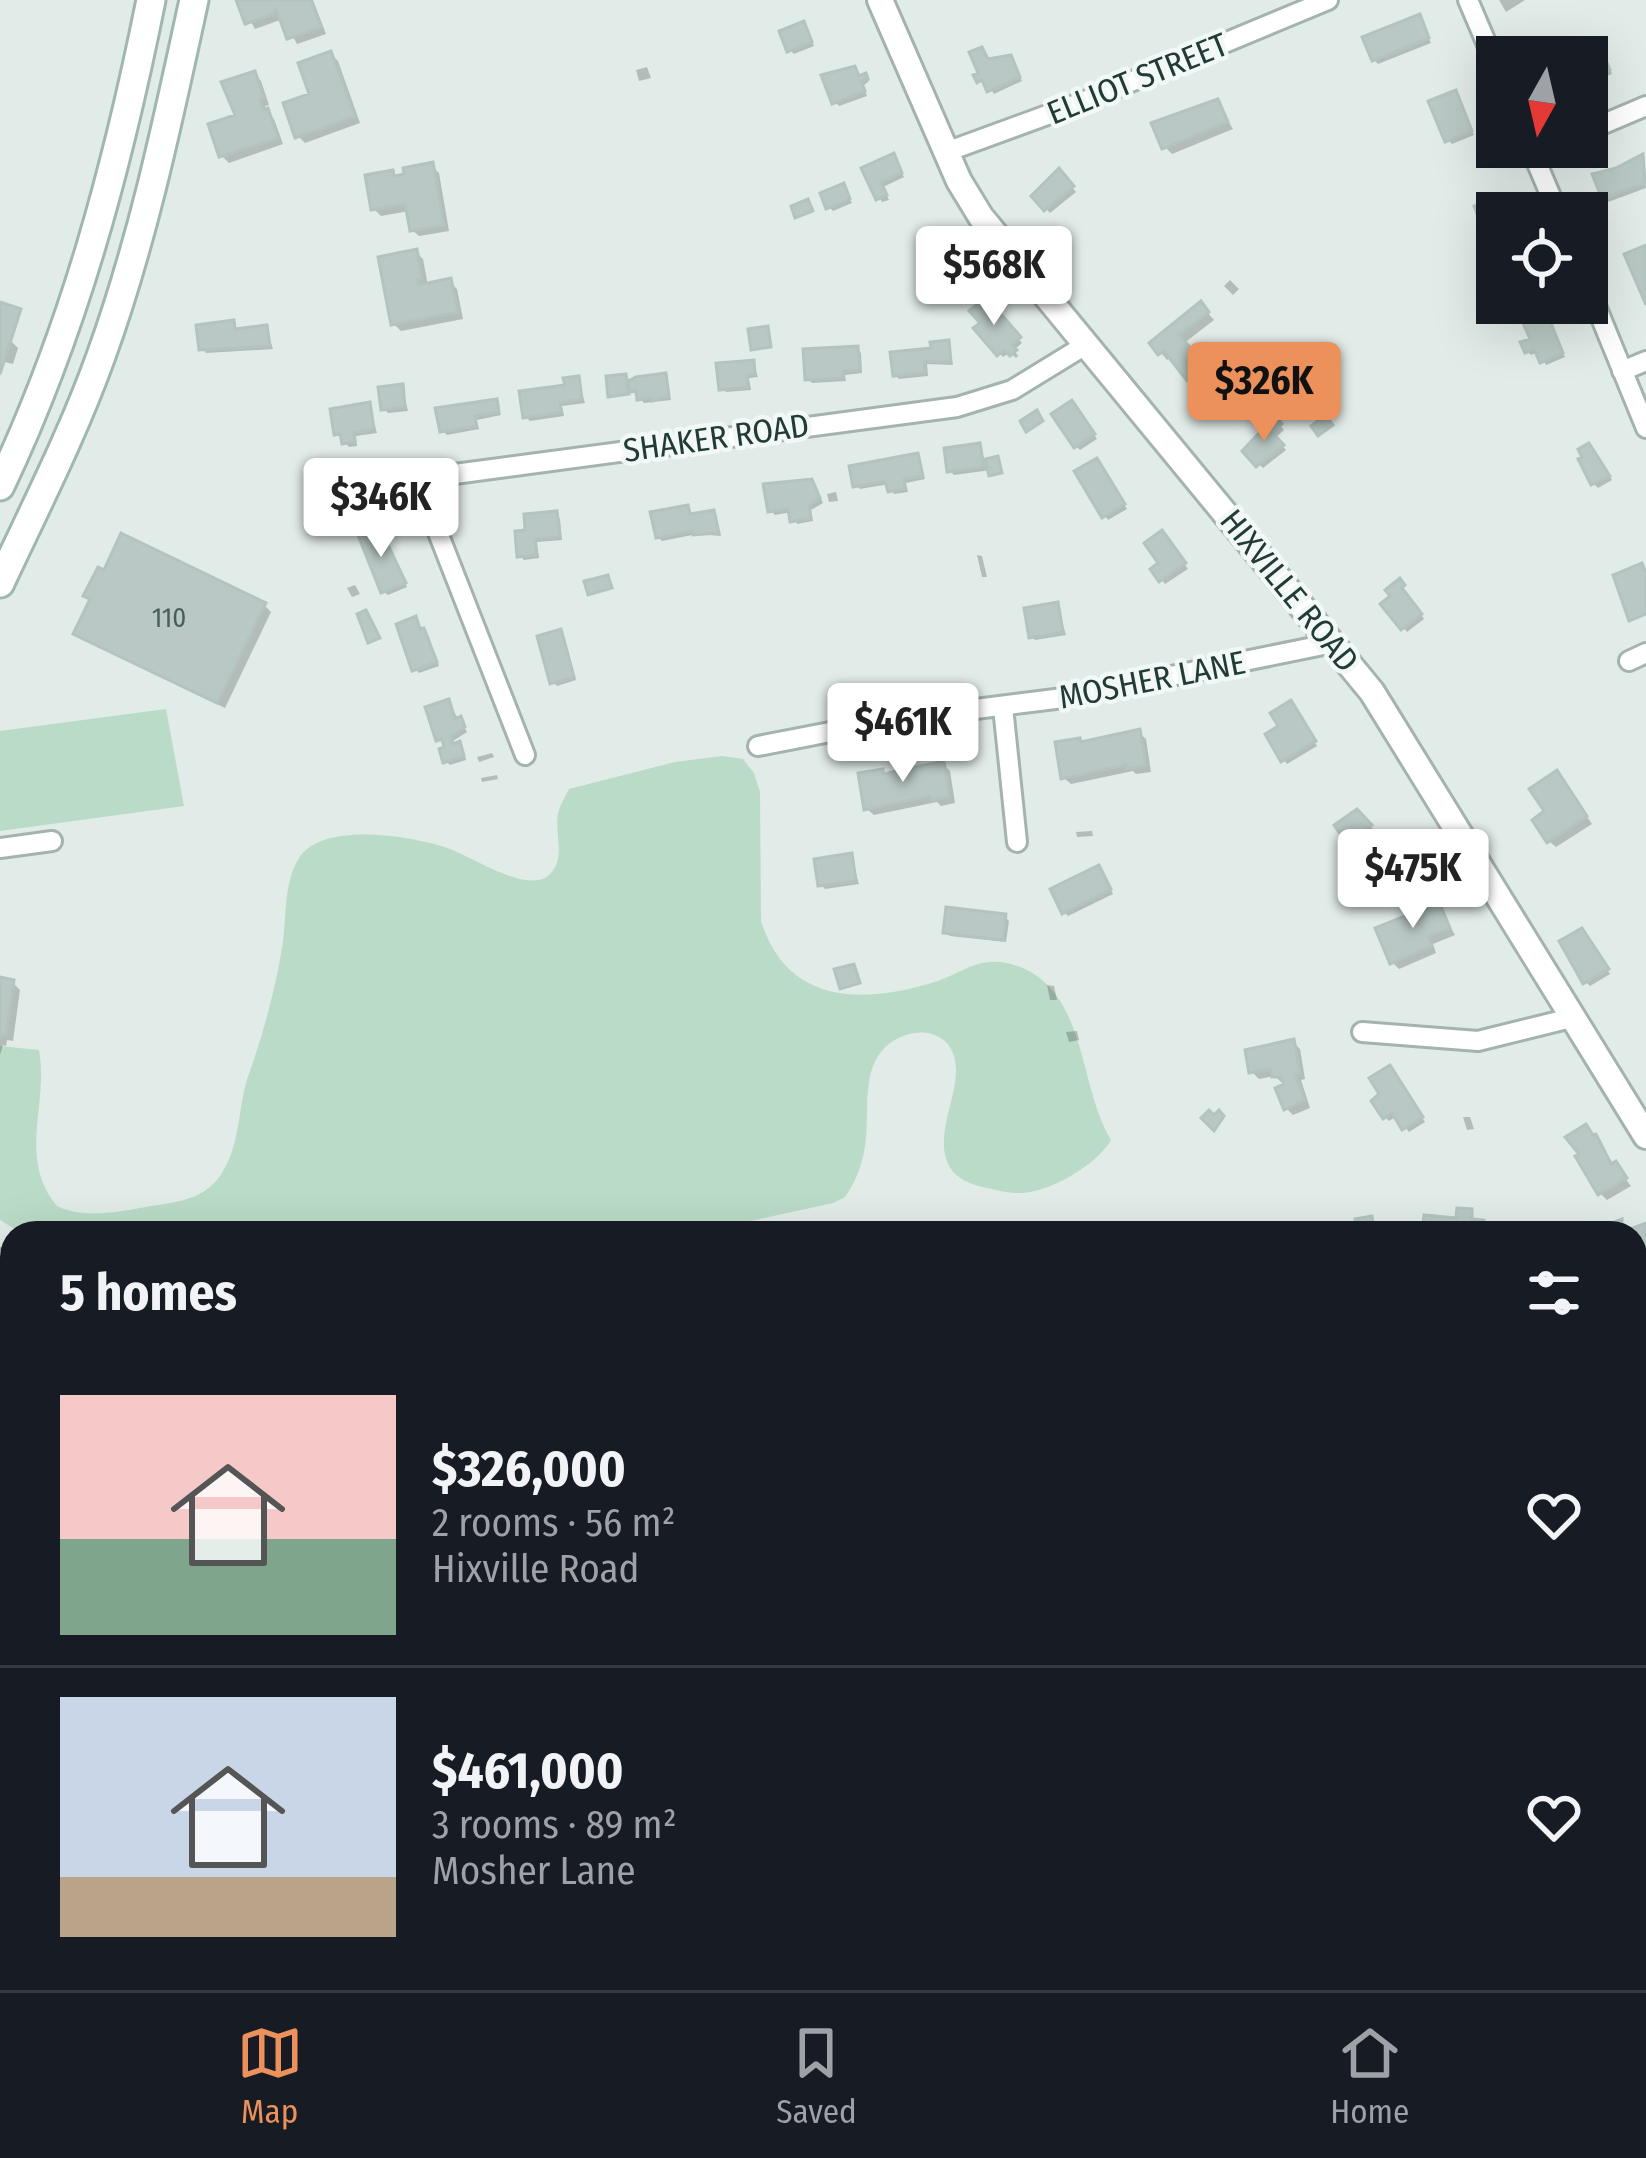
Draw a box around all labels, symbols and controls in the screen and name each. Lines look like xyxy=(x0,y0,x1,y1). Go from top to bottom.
street label: ELLIOT STREET xyxy=(1041,24,1234,133)
north arrow xyxy=(1476,36,1608,168)
map controls xyxy=(1476,36,1608,324)
button: locate xyxy=(1476,192,1608,324)
pin: $568K xyxy=(910,226,1078,328)
text: $568K xyxy=(943,242,1045,288)
pin: $326K xyxy=(1180,342,1348,444)
text: $326K xyxy=(1215,358,1313,404)
street label: SHAKER ROAD xyxy=(621,405,812,471)
pin: $346K xyxy=(297,458,465,560)
text: $346K xyxy=(331,474,431,520)
street label: HIXVILLE ROAD xyxy=(1212,501,1367,680)
house number: 110 xyxy=(152,602,186,634)
street label: MOSHER LANE xyxy=(1056,642,1249,718)
pin: $461K xyxy=(819,683,987,785)
text: $461K xyxy=(854,699,952,745)
pin: $475K xyxy=(1329,829,1497,931)
text: $475K xyxy=(1365,845,1461,891)
icon: filters xyxy=(1521,1260,1587,1326)
text: 5 homes xyxy=(60,1262,237,1324)
text: $326,000 xyxy=(432,1438,626,1500)
icon: home xyxy=(156,1443,300,1587)
icon: heart xyxy=(1521,1482,1587,1548)
text: 2 rooms · 56 m² xyxy=(432,1500,675,1546)
text: Hixville Road xyxy=(432,1546,639,1592)
text: $461,000 xyxy=(432,1740,624,1802)
icon: home xyxy=(156,1745,300,1889)
icon: heart xyxy=(1521,1784,1587,1850)
text: 3 rooms · 89 m² xyxy=(432,1802,677,1848)
text: Mosher Lane xyxy=(432,1848,635,1894)
tab: Map xyxy=(237,2020,303,2132)
tab: Saved xyxy=(776,2020,857,2132)
tab: Home xyxy=(1330,2020,1409,2132)

